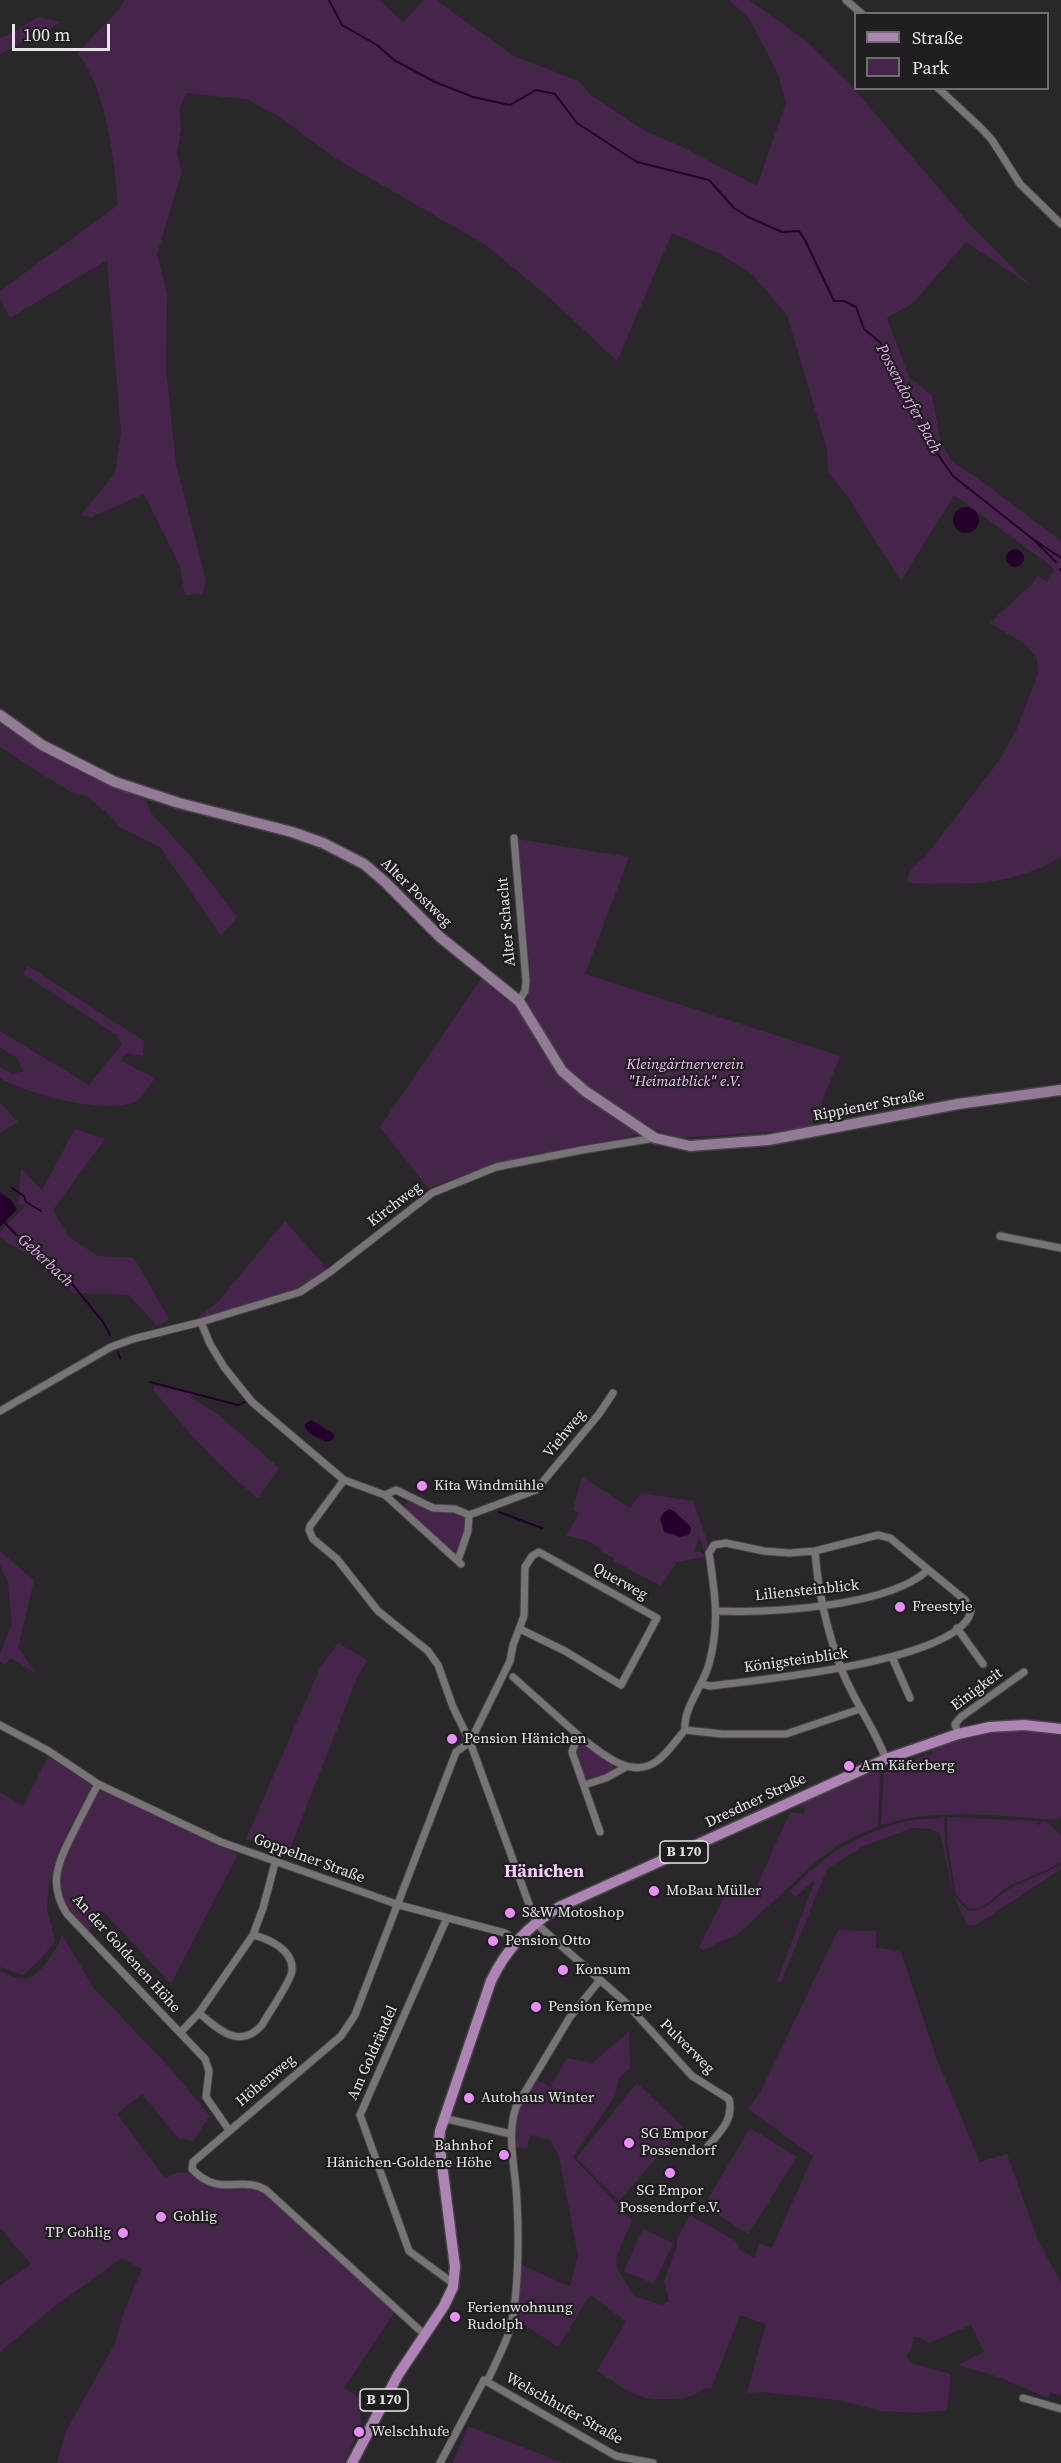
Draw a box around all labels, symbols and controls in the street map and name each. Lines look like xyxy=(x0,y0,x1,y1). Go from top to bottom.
scale bar xyxy=(15,12,112,50)
legend xyxy=(854,12,1049,90)
text: 100 m xyxy=(23,22,70,47)
text: Straße xyxy=(912,25,963,50)
text: Park xyxy=(912,55,949,80)
water label: Possendorfer Bach xyxy=(871,341,945,457)
street label: Alter Postweg xyxy=(377,855,455,931)
street label: Alter Schacht xyxy=(494,877,520,967)
park label: Kleingärtnerverein "Heimatblick" e.V. xyxy=(626,1056,744,1091)
street label: Rippiener Straße xyxy=(812,1086,926,1126)
street label: Kirchweg xyxy=(364,1179,426,1231)
water label: Geberbach xyxy=(13,1231,77,1291)
street label: Viehweg xyxy=(540,1406,590,1462)
place label: Kita Windmühle xyxy=(434,1477,544,1495)
marker: Kita Windmühle xyxy=(415,1479,429,1493)
street label: Querweg xyxy=(589,1560,651,1604)
street label: Liliensteinblick xyxy=(754,1577,860,1605)
place label: Freestyle xyxy=(912,1598,973,1616)
marker: Freestyle xyxy=(893,1600,907,1614)
street label: Königsteinblick xyxy=(743,1645,849,1677)
street label: Einigkeit xyxy=(948,1665,1006,1715)
place label: Pension Hänichen xyxy=(464,1730,587,1748)
marker: Pension Hänichen xyxy=(445,1732,459,1746)
place label: Am Käferberg xyxy=(861,1757,955,1775)
marker: Am Käferberg xyxy=(842,1759,856,1773)
street label: Dresdner Straße xyxy=(703,1770,809,1832)
street label: Goppelner Straße xyxy=(251,1831,367,1887)
road number: B 170 xyxy=(660,1841,708,1863)
district label: Hänichen xyxy=(504,1861,584,1883)
place label: MoBau Müller xyxy=(666,1882,761,1900)
marker: MoBau Müller xyxy=(647,1884,661,1898)
street label: An der Goldenen Höhe xyxy=(68,1891,184,2017)
place label: S&W Motoshop xyxy=(522,1904,624,1922)
marker: S&W Motoshop xyxy=(503,1906,517,1920)
place label: Pension Otto xyxy=(505,1932,591,1950)
marker: Pension Otto xyxy=(486,1934,500,1948)
place label: Konsum xyxy=(575,1961,631,1979)
marker: Konsum xyxy=(556,1963,570,1977)
place label: Pension Kempe xyxy=(548,1998,652,2016)
marker: Pension Kempe xyxy=(529,2000,543,2014)
street label: Am Goldrändel xyxy=(344,2003,402,2103)
street label: Pulverweg xyxy=(656,2016,718,2078)
street label: Höhenweg xyxy=(233,2051,299,2111)
place label: Autohaus Winter xyxy=(481,2089,594,2107)
marker: Autohaus Winter xyxy=(462,2091,476,2105)
place label: SG Empor Possendorf xyxy=(641,2125,716,2160)
marker: SG Empor Possendorf xyxy=(622,2136,636,2150)
place label: Bahnhof Hänichen-Goldene Höhe xyxy=(326,2137,492,2172)
marker: Bahnhof Hänichen-Goldene Höhe xyxy=(497,2148,511,2162)
marker: SG Empor Possendorf e.V. xyxy=(663,2166,677,2180)
place label: SG Empor Possendorf e.V. xyxy=(620,2182,720,2217)
place label: Gohlig xyxy=(173,2208,217,2226)
marker: Gohlig xyxy=(154,2210,168,2224)
place label: TP Gohlig xyxy=(46,2224,111,2242)
marker: TP Gohlig xyxy=(116,2226,130,2240)
place label: Ferienwohnung Rudolph xyxy=(467,2299,573,2334)
marker: Ferienwohnung Rudolph xyxy=(448,2310,462,2324)
street label: Welschhufer Straße xyxy=(502,2369,626,2449)
road number: B 170 xyxy=(360,2389,408,2411)
place label: Welschhufe xyxy=(371,2423,449,2441)
marker: Welschhufe xyxy=(352,2425,366,2439)

